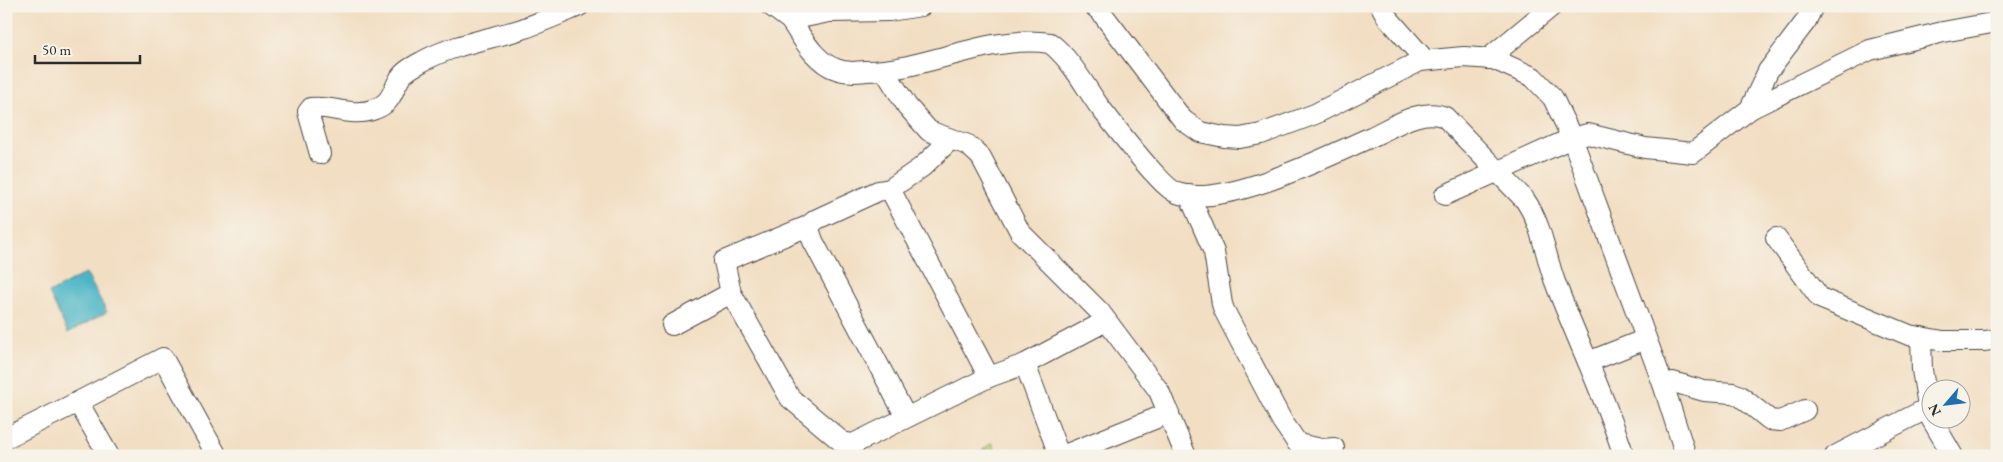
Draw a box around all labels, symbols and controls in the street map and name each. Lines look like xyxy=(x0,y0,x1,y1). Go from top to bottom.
scale bar xyxy=(35,32,140,64)
text: 50 m xyxy=(42,40,71,59)
north arrow xyxy=(1920,380,1970,430)
text: N xyxy=(1924,400,1945,419)

